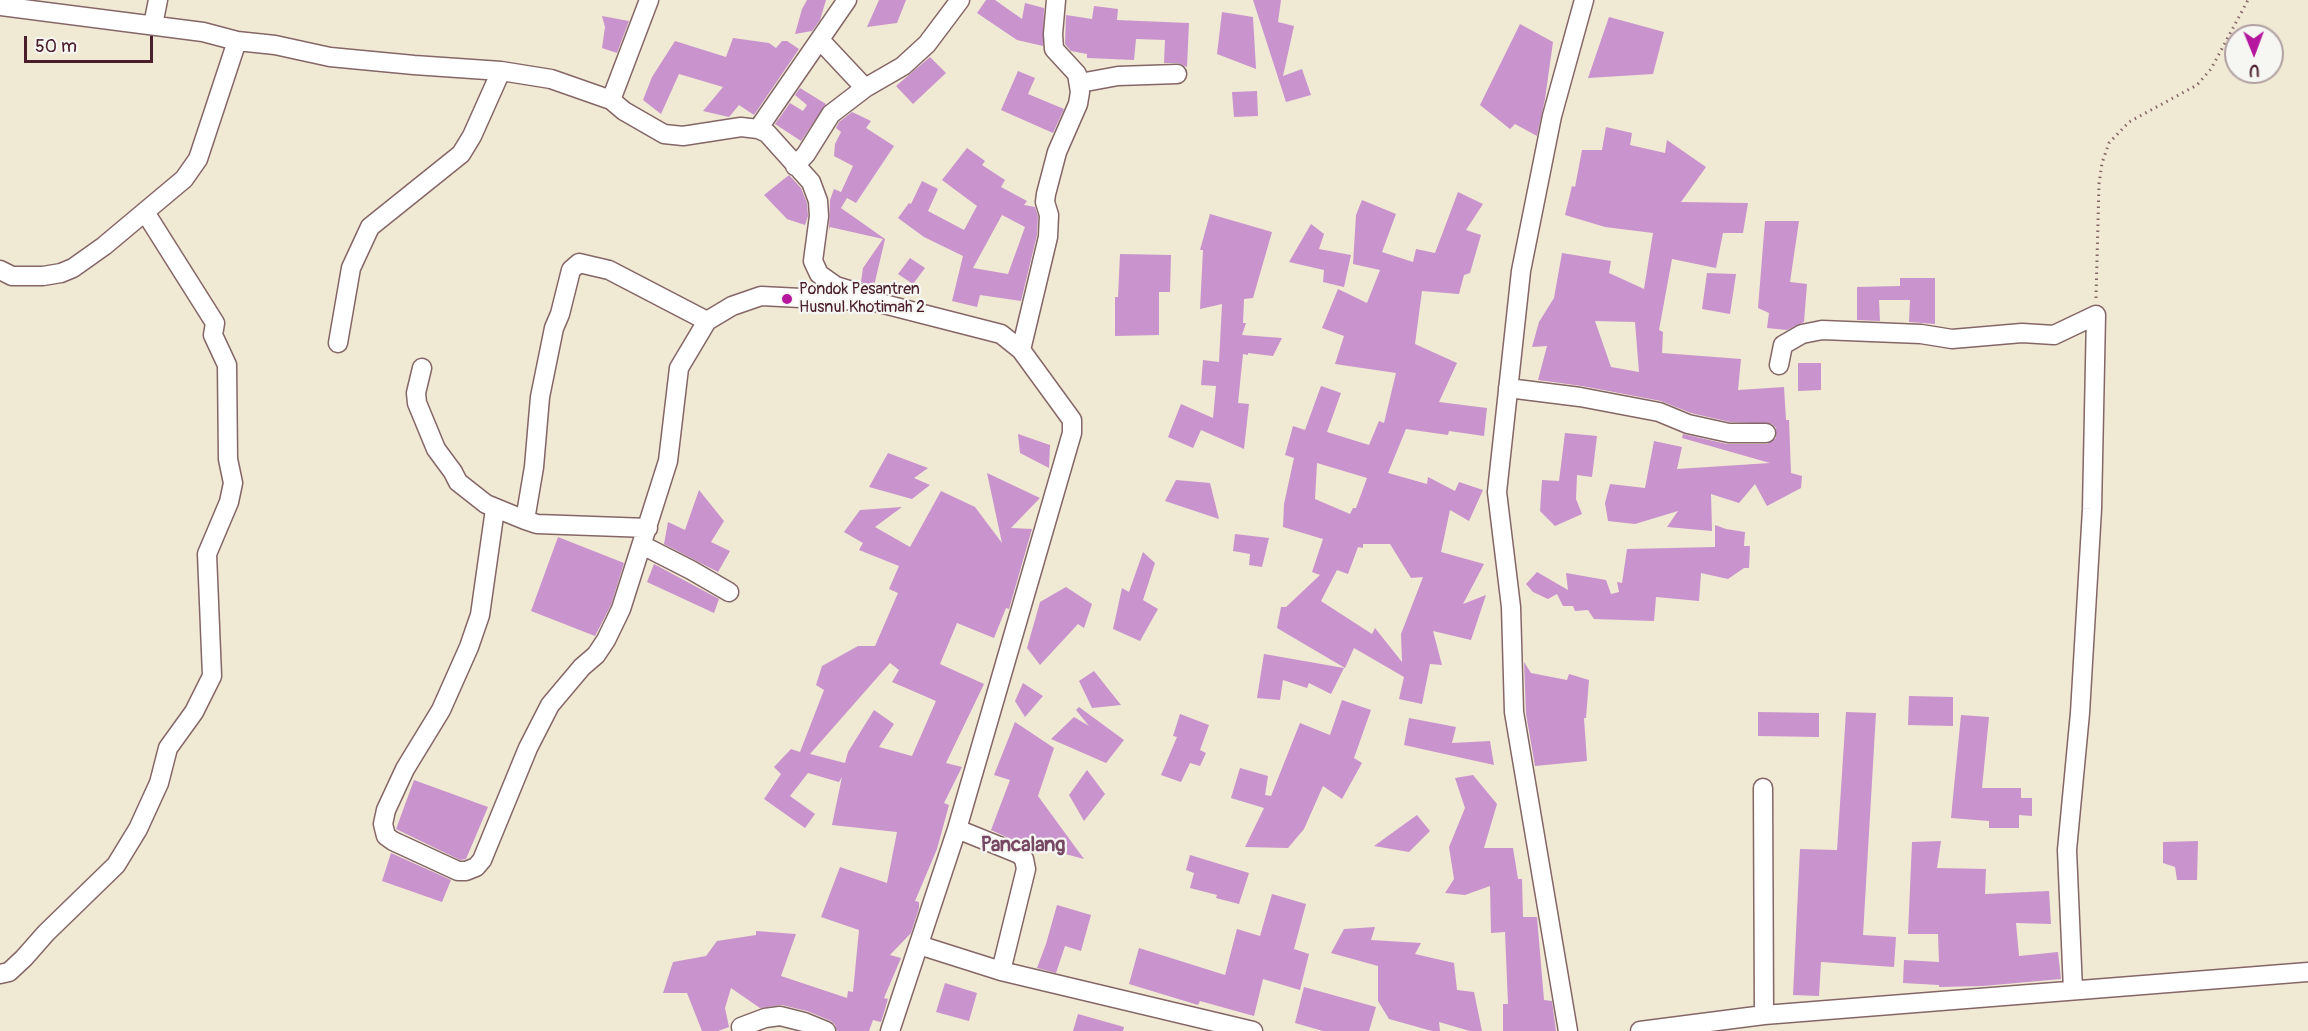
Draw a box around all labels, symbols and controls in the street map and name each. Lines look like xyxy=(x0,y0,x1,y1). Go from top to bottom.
scale bar xyxy=(27,24,156,62)
north arrow xyxy=(2224,24,2284,84)
text: 50 m xyxy=(35,35,77,58)
text: U xyxy=(2249,60,2260,80)
place label: Pondok Pesantren Husnul Khotimah 2 xyxy=(799,280,925,318)
marker: Pondok Pesantren Husnul Khotimah 2 xyxy=(780,292,794,306)
district label: Pancalang xyxy=(981,834,1065,858)

